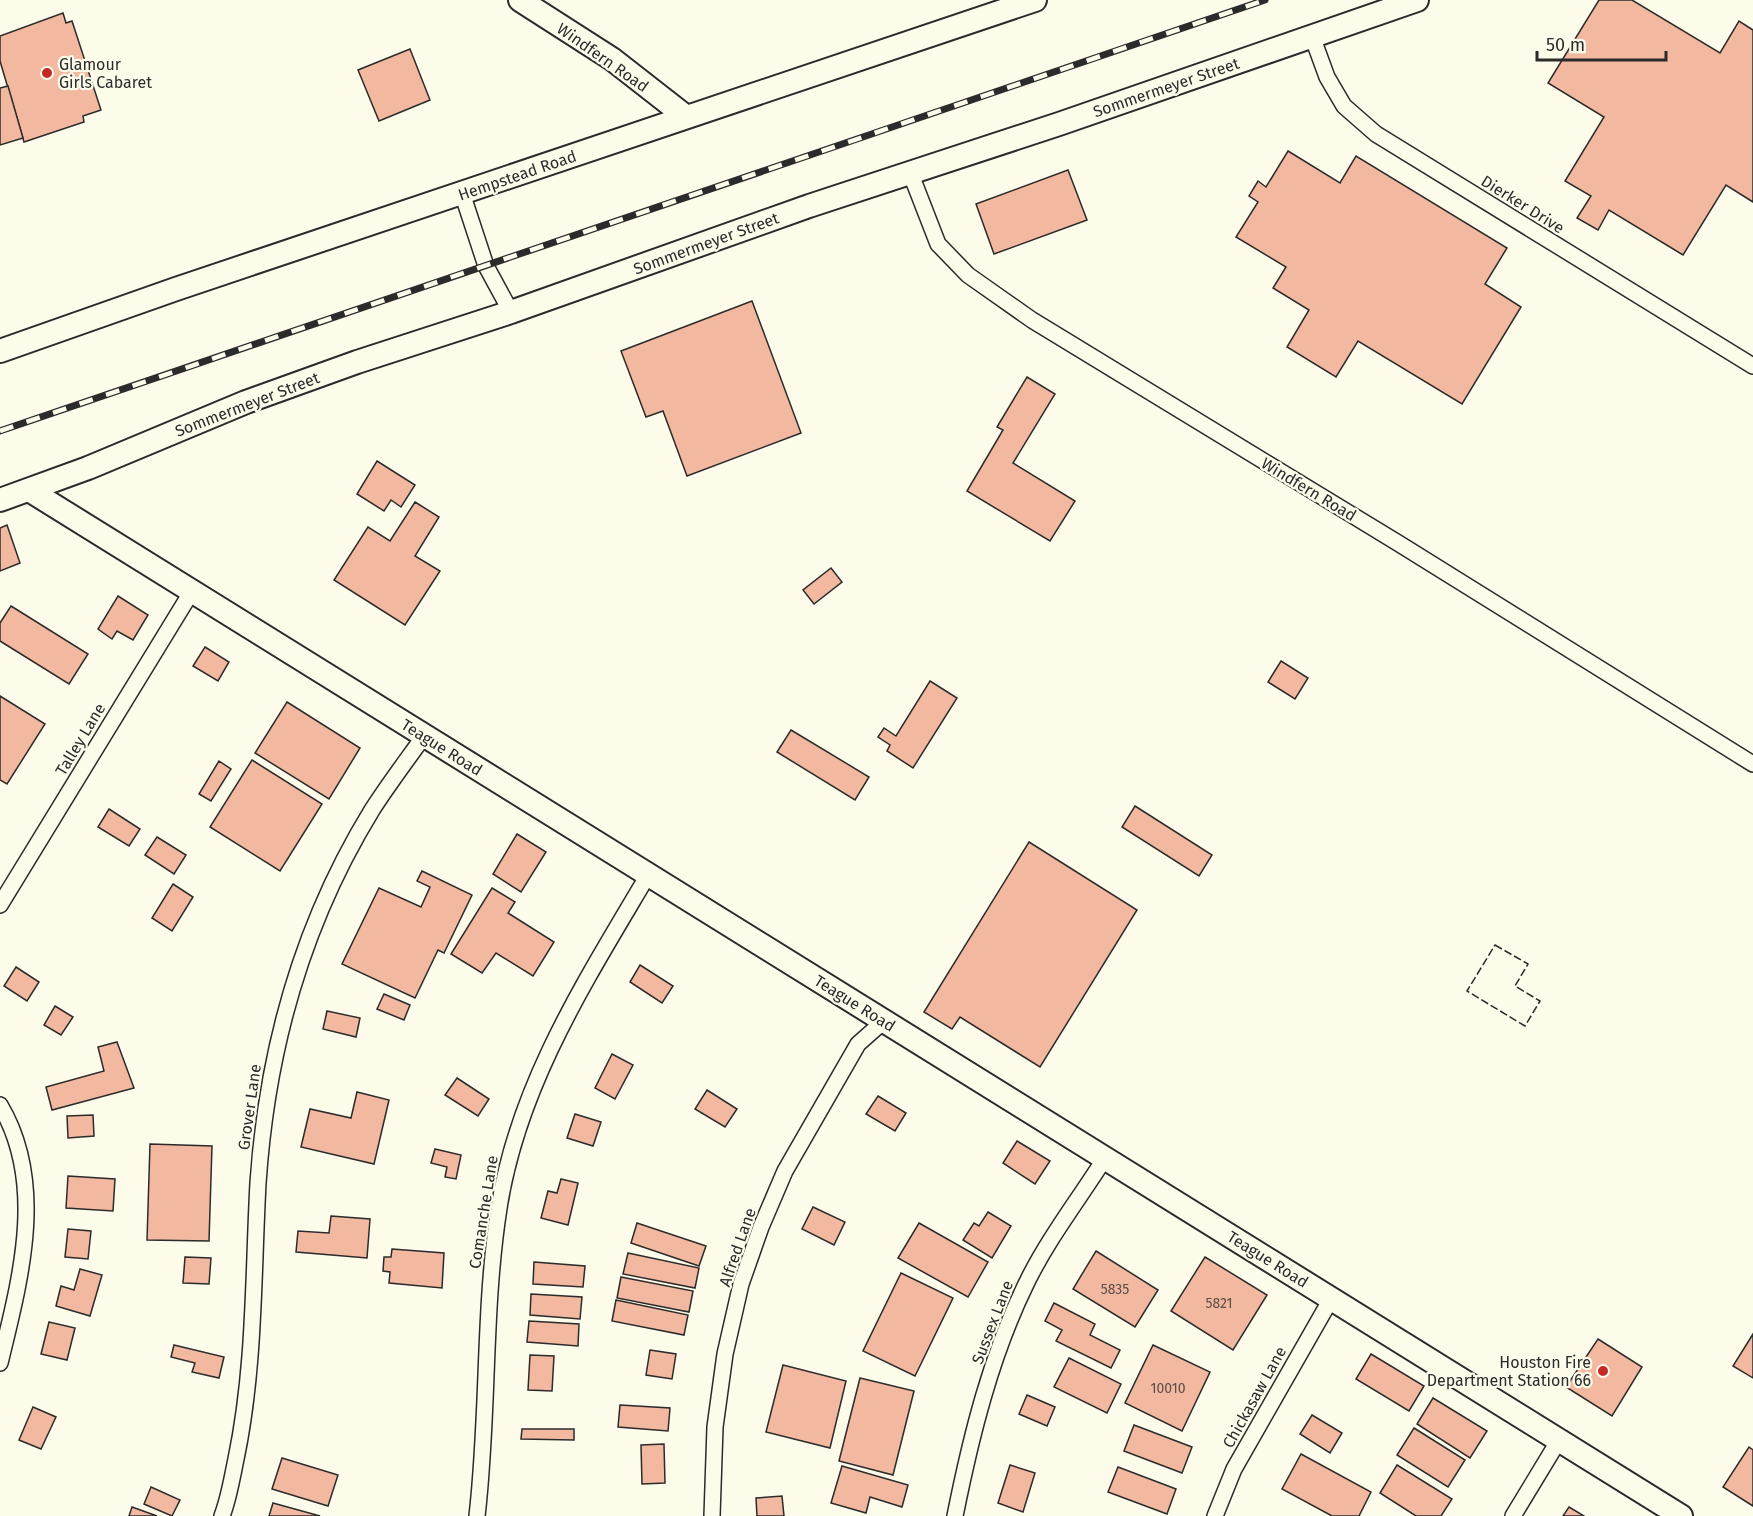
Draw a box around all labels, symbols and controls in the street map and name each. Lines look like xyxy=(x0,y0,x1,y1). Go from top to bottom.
street label: Windfern Road xyxy=(553,19,652,96)
scale bar xyxy=(1537,24,1666,62)
text: 50 m xyxy=(1546,34,1585,56)
street label: Sommermeyer Street xyxy=(1091,53,1242,121)
place label: Glamour Girls Cabaret xyxy=(59,55,152,92)
marker: Glamour Girls Cabaret xyxy=(40,66,54,80)
street label: Hempstead Road xyxy=(456,146,579,205)
street label: Dierker Drive xyxy=(1478,171,1568,237)
street label: Sommermeyer Street xyxy=(631,208,782,279)
street label: Sommermeyer Street xyxy=(172,368,322,441)
street label: Windfern Road xyxy=(1258,454,1360,525)
street label: Talley Lane xyxy=(52,700,109,779)
street label: Teague Road xyxy=(398,715,486,780)
street label: Teague Road xyxy=(811,971,899,1036)
street label: Grover Lane xyxy=(234,1063,265,1151)
street label: Comanche Lane xyxy=(465,1154,502,1270)
street label: Alfred Lane xyxy=(715,1205,760,1289)
street label: Teague Road xyxy=(1224,1227,1312,1292)
street label: Sussex Lane xyxy=(968,1278,1017,1367)
house number: 5835 xyxy=(1101,1281,1129,1298)
house number: 5821 xyxy=(1205,1295,1233,1312)
street label: Chickasaw Lane xyxy=(1219,1343,1290,1451)
place label: Houston Fire Department Station 66 xyxy=(1427,1353,1591,1390)
marker: Houston Fire Department Station 66 xyxy=(1596,1364,1610,1378)
house number: 10010 xyxy=(1150,1380,1186,1397)

